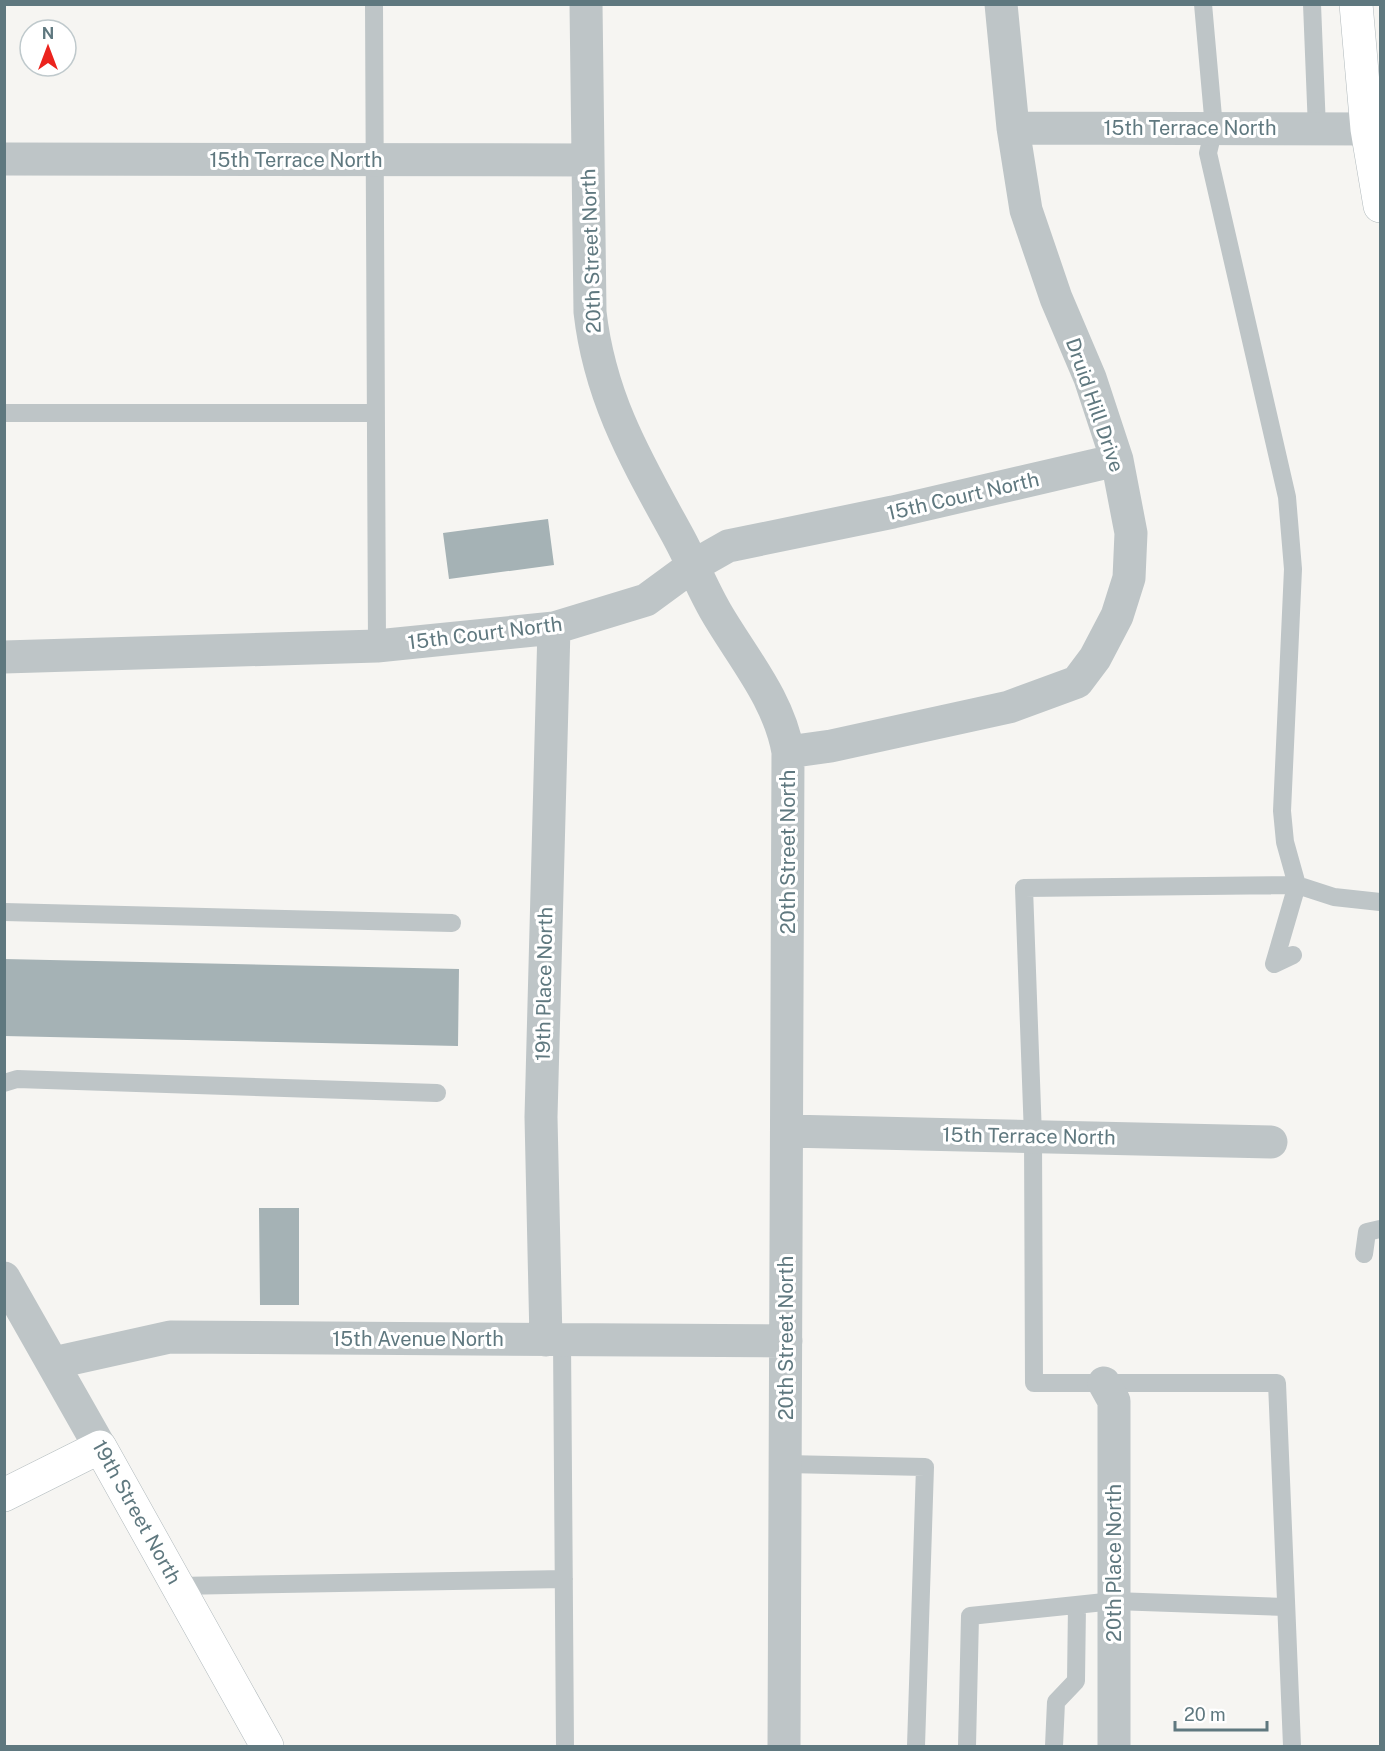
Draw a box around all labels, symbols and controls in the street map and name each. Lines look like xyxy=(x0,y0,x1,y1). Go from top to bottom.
north arrow xyxy=(18,18,78,78)
text: N xyxy=(42,24,54,43)
street label: 15th Terrace North xyxy=(1103,116,1277,140)
street label: 15th Terrace North xyxy=(209,148,383,172)
street label: 20th Street North xyxy=(576,168,606,334)
street label: Druid Hill Drive xyxy=(1061,335,1129,475)
street label: 15th Court North xyxy=(885,467,1041,525)
street label: 15th Court North xyxy=(407,612,563,654)
street label: 20th Street North xyxy=(776,770,800,934)
street label: 19th Place North xyxy=(531,907,557,1061)
street label: 15th Terrace North xyxy=(942,1122,1116,1150)
street label: 20th Street North xyxy=(774,1256,798,1420)
street label: 15th Avenue North xyxy=(332,1327,504,1351)
street label: 19th Street North xyxy=(87,1436,187,1588)
street label: 20th Place North xyxy=(1102,1484,1126,1642)
scale bar xyxy=(1175,1694,1266,1732)
text: 20 m xyxy=(1184,1704,1226,1725)

